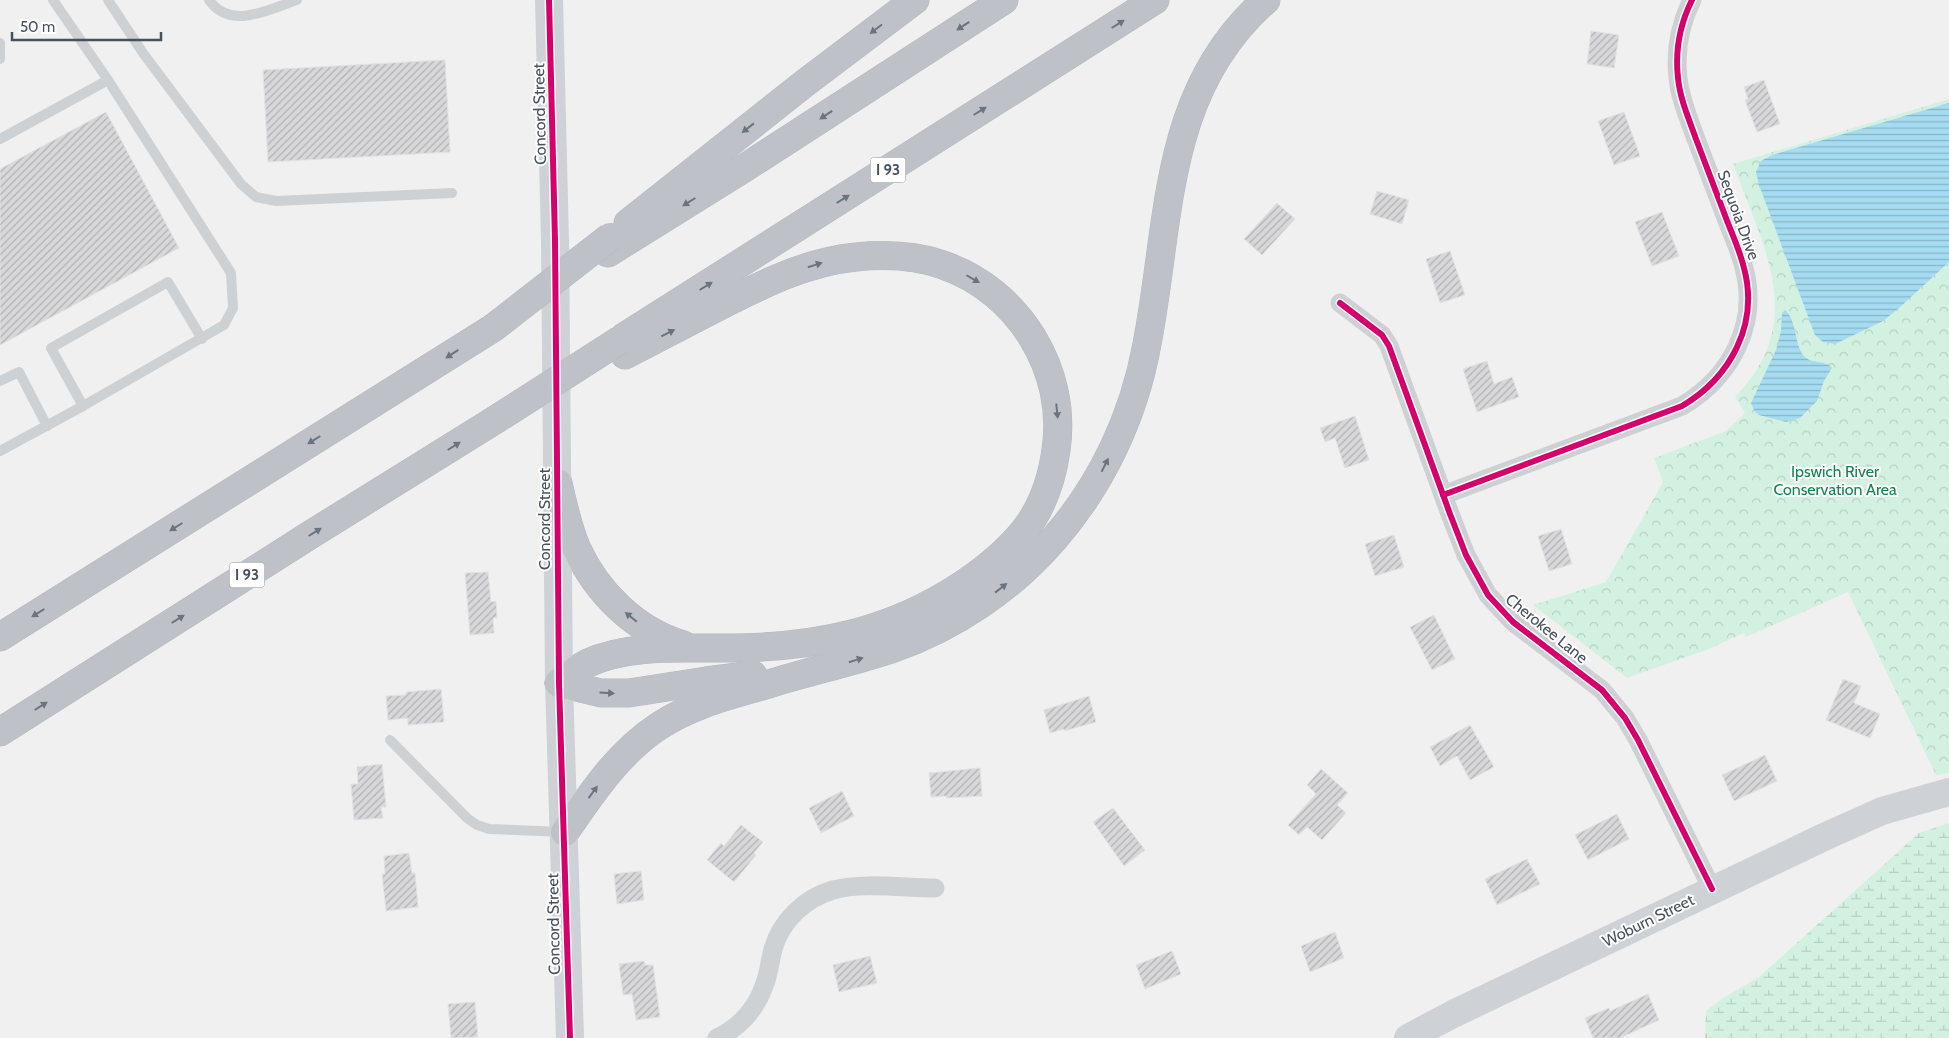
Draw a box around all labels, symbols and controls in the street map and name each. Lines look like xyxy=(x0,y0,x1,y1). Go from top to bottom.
scale bar xyxy=(12,10,161,42)
text: 50 m xyxy=(20,18,55,36)
one-way arrow xyxy=(1111,19,1124,29)
one-way arrow xyxy=(956,22,969,31)
one-way arrow xyxy=(870,24,883,35)
street label: Concord Street xyxy=(529,62,550,165)
one-way arrow xyxy=(974,107,987,116)
one-way arrow xyxy=(820,110,833,119)
one-way arrow xyxy=(742,123,755,134)
road number: I 93 xyxy=(870,158,906,182)
street label: Sequoia Drive xyxy=(1713,168,1764,263)
one-way arrow xyxy=(837,194,850,203)
one-way arrow xyxy=(683,197,696,207)
one-way arrow xyxy=(808,260,823,268)
one-way arrow xyxy=(965,275,980,283)
one-way arrow xyxy=(700,281,713,290)
one-way arrow xyxy=(661,329,675,337)
one-way arrow xyxy=(445,349,458,359)
one-way arrow xyxy=(1053,403,1061,419)
one-way arrow xyxy=(307,436,320,445)
one-way arrow xyxy=(447,441,460,451)
one-way arrow xyxy=(1101,458,1109,472)
park label: Ipswich River Conservation Area xyxy=(1773,462,1897,499)
street label: Concord Street xyxy=(535,468,554,570)
one-way arrow xyxy=(170,522,183,531)
one-way arrow xyxy=(309,527,322,536)
road number: I 93 xyxy=(230,562,264,588)
one-way arrow xyxy=(994,583,1007,594)
street label: Cherokee Lane xyxy=(1502,590,1592,667)
one-way arrow xyxy=(32,608,45,617)
one-way arrow xyxy=(624,611,637,622)
one-way arrow xyxy=(172,614,185,623)
one-way arrow xyxy=(849,655,864,663)
one-way arrow xyxy=(599,690,615,698)
one-way arrow xyxy=(35,701,48,710)
one-way arrow xyxy=(588,785,598,799)
street label: Concord Street xyxy=(543,872,564,975)
street label: Woburn Street xyxy=(1599,890,1698,951)

